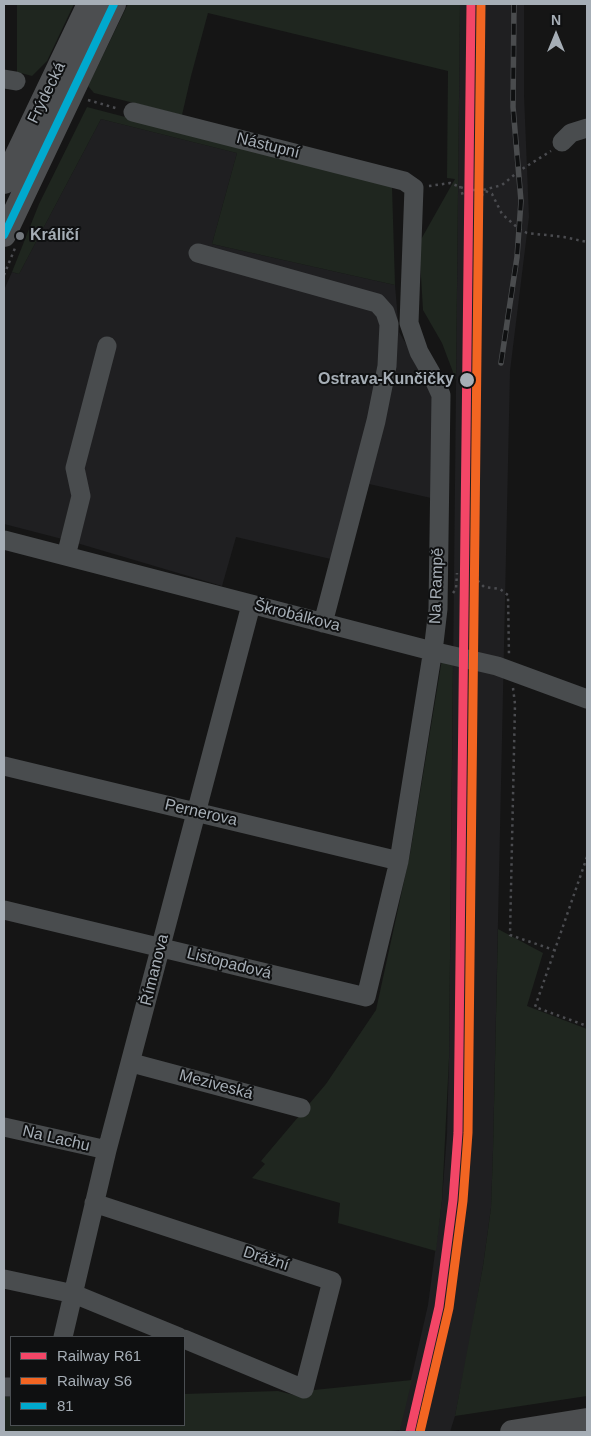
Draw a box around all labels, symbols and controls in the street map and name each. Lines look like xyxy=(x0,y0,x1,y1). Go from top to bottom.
north arrow xyxy=(531,10,581,60)
text: N xyxy=(551,12,561,28)
street label: Frýdecká xyxy=(24,59,70,127)
street label: Nástupní xyxy=(235,129,301,163)
place label: Králičí xyxy=(30,226,79,246)
marker: Králičí xyxy=(14,230,26,242)
place label: Ostrava-Kunčičky xyxy=(318,370,454,390)
marker: Ostrava-Kunčičky xyxy=(458,371,476,389)
street label: Na Rampě xyxy=(426,547,448,625)
street label: Škrobálkova xyxy=(252,596,342,636)
street label: Pernerova xyxy=(163,795,239,831)
street label: Římanova xyxy=(137,932,173,1008)
street label: Listopadová xyxy=(185,944,273,984)
street label: Meziveská xyxy=(177,1066,255,1104)
street label: Na Lachu xyxy=(20,1122,92,1156)
street label: Drážní xyxy=(241,1243,291,1275)
legend xyxy=(10,1336,185,1426)
text: Railway R61 xyxy=(57,1347,141,1364)
text: Railway S6 xyxy=(57,1372,132,1389)
text: 81 xyxy=(57,1397,74,1414)

